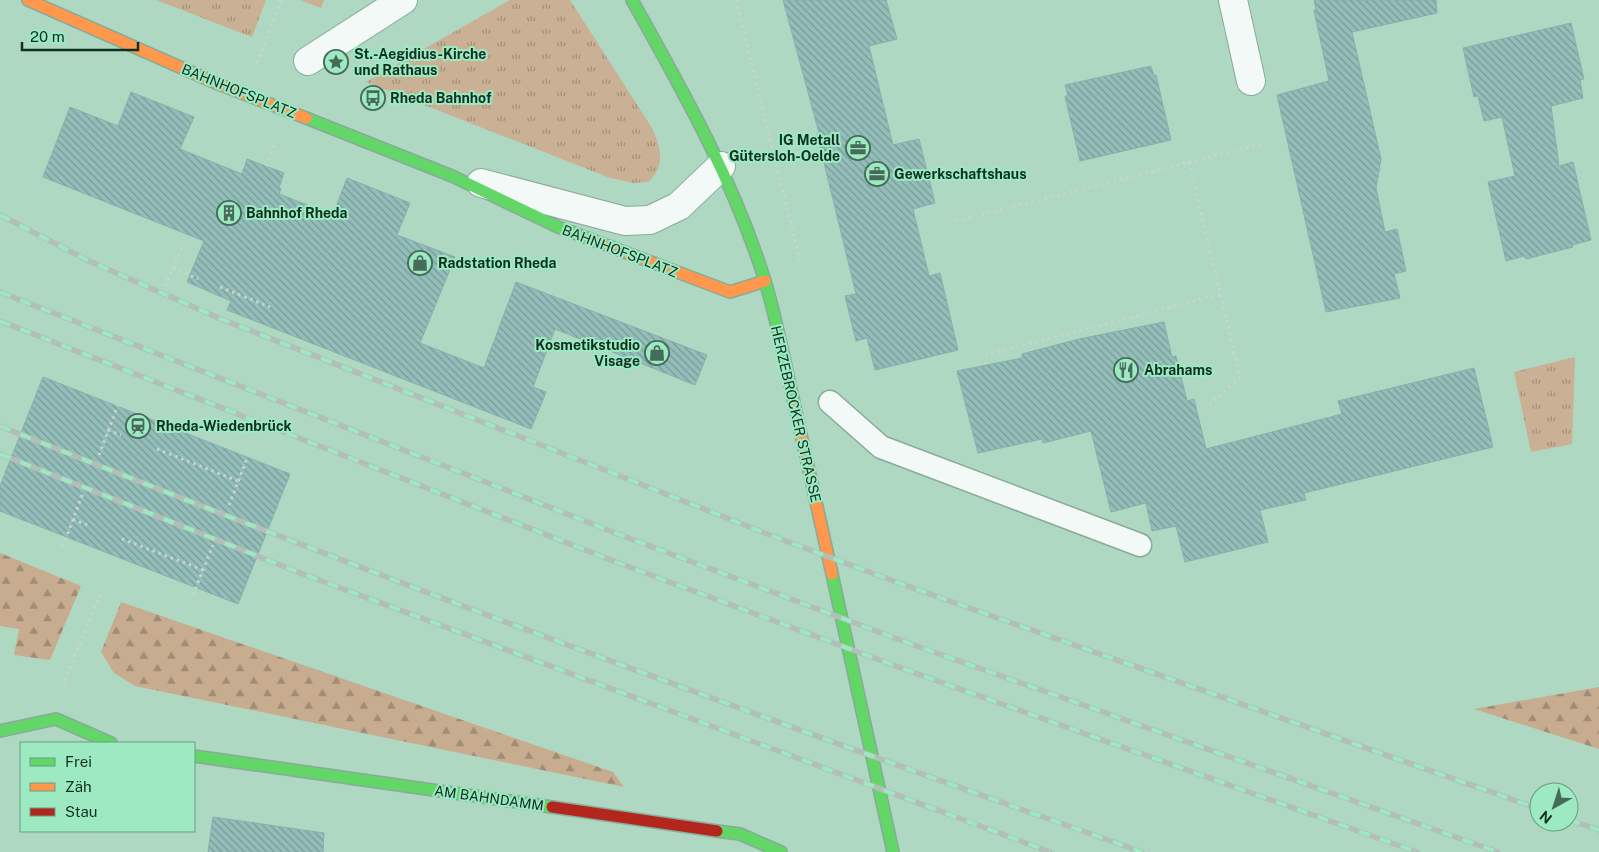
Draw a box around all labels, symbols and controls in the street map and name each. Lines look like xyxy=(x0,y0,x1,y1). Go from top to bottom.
scale bar xyxy=(22,20,139,52)
text: 20 m xyxy=(30,28,65,45)
place label: St.-Aegidius-Kirche und Rathaus xyxy=(354,46,486,78)
place icon: St.-Aegidius-Kirche und Rathaus xyxy=(323,49,349,75)
street label: BAHNHOFSPLATZ xyxy=(179,61,299,121)
bus stop icon: Rheda Bahnhof xyxy=(360,85,386,111)
place label: Rheda Bahnhof xyxy=(390,90,492,106)
place label: IG Metall Gütersloh-Oelde xyxy=(729,132,840,164)
office icon: IG Metall Gütersloh-Oelde xyxy=(845,135,871,161)
office icon: Gewerkschaftshaus xyxy=(864,161,890,187)
place label: Gewerkschaftshaus xyxy=(894,166,1027,182)
building icon: Bahnhof Rheda xyxy=(216,200,242,226)
place label: Bahnhof Rheda xyxy=(246,205,348,221)
street label: BAHNHOFSPLATZ xyxy=(560,222,680,280)
shop icon: Radstation Rheda xyxy=(407,250,433,276)
place label: Radstation Rheda xyxy=(438,255,557,271)
street label: HERZEBROCKER STRASSE xyxy=(768,324,824,504)
place label: Kosmetikstudio Visage xyxy=(535,337,640,369)
shop icon: Kosmetikstudio Visage xyxy=(644,340,670,366)
restaurant icon: Abrahams xyxy=(1113,357,1139,383)
place label: Abrahams xyxy=(1144,362,1212,378)
station icon: Rheda-Wiedenbrück xyxy=(125,413,151,439)
place label: Rheda-Wiedenbrück xyxy=(156,418,292,434)
legend xyxy=(20,742,195,832)
text: Frei xyxy=(65,753,92,770)
text: Zäh xyxy=(65,778,92,795)
street label: AM BAHNDAMM xyxy=(433,782,545,814)
north arrow xyxy=(1529,782,1579,832)
text: Stau xyxy=(65,803,98,820)
text: N xyxy=(1537,807,1555,827)

